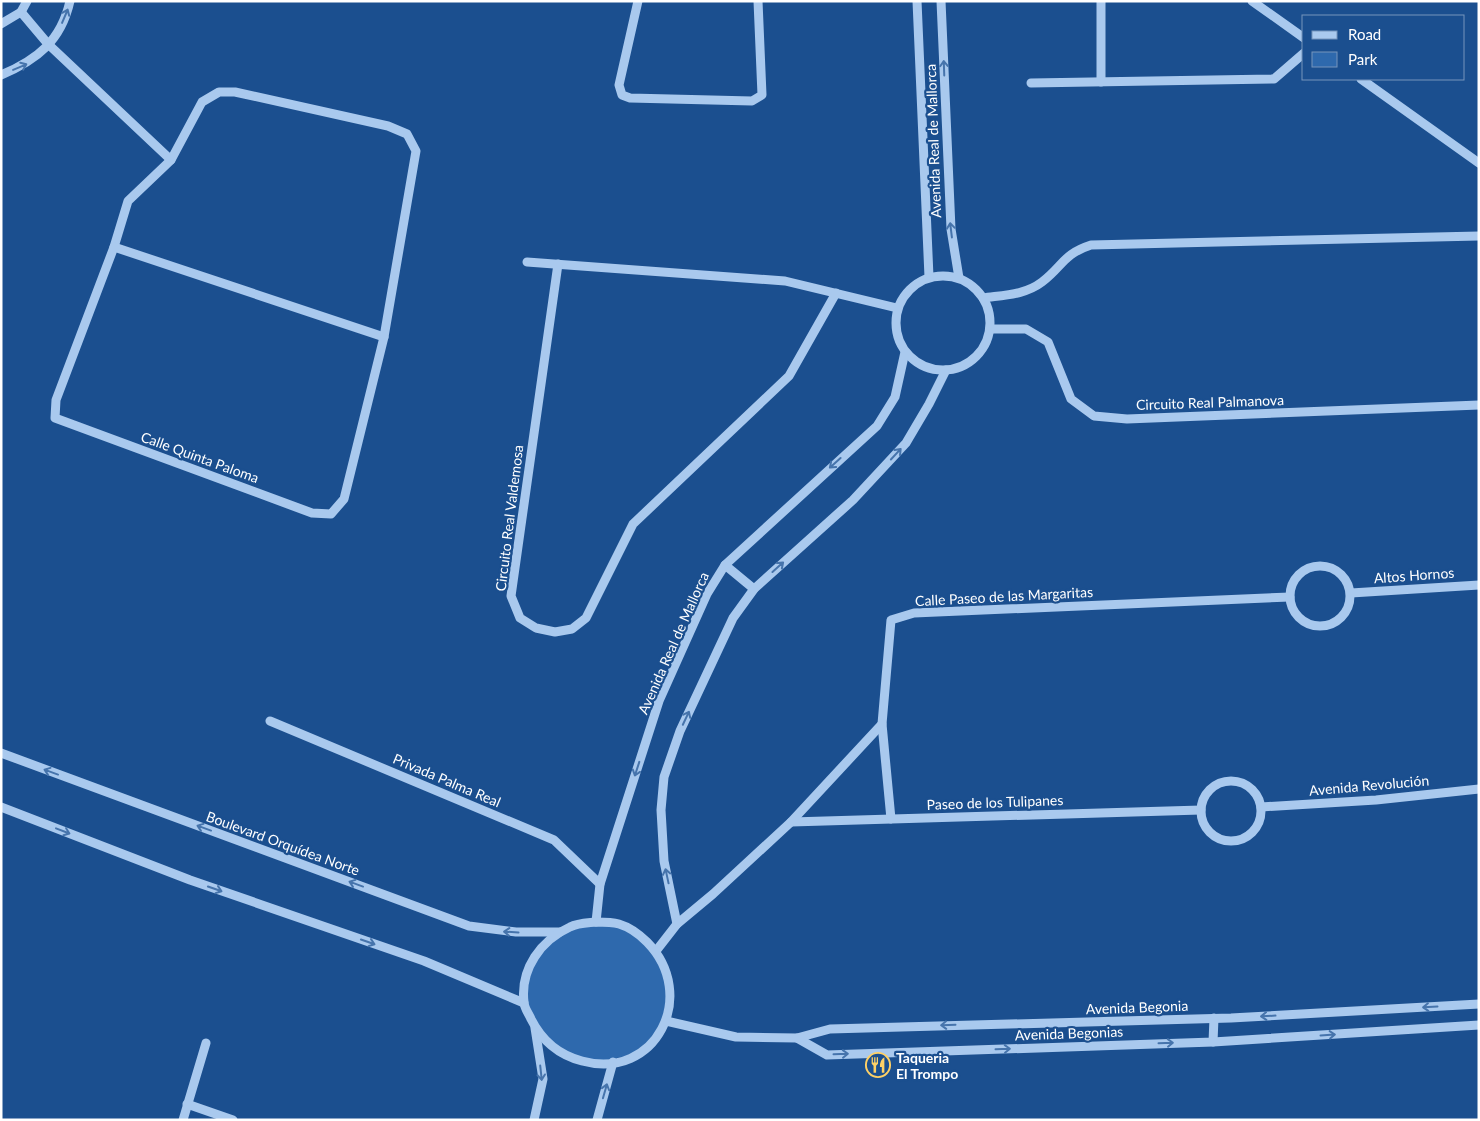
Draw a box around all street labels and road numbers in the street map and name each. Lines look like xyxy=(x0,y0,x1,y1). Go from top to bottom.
street label: Avenida Real de Mallorca xyxy=(922,64,944,218)
street label: Circuito Real Palmanova xyxy=(1136,391,1284,413)
street label: Calle Quinta Paloma xyxy=(139,428,261,486)
street label: Circuito Real Valdemosa xyxy=(492,444,526,592)
street label: Altos Hornos xyxy=(1373,564,1455,586)
street label: Avenida Real de Mallorca xyxy=(634,569,712,717)
street label: Calle Paseo de las Margaritas xyxy=(915,583,1093,609)
street label: Privada Palma Real xyxy=(390,750,504,810)
street label: Avenida Revolución xyxy=(1308,771,1430,799)
street label: Paseo de los Tulipanes xyxy=(926,791,1064,813)
street label: Boulevard Orquídea Norte xyxy=(204,807,362,879)
street label: Avenida Begonia xyxy=(1086,997,1189,1017)
street label: Avenida Begonias xyxy=(1014,1023,1124,1043)

